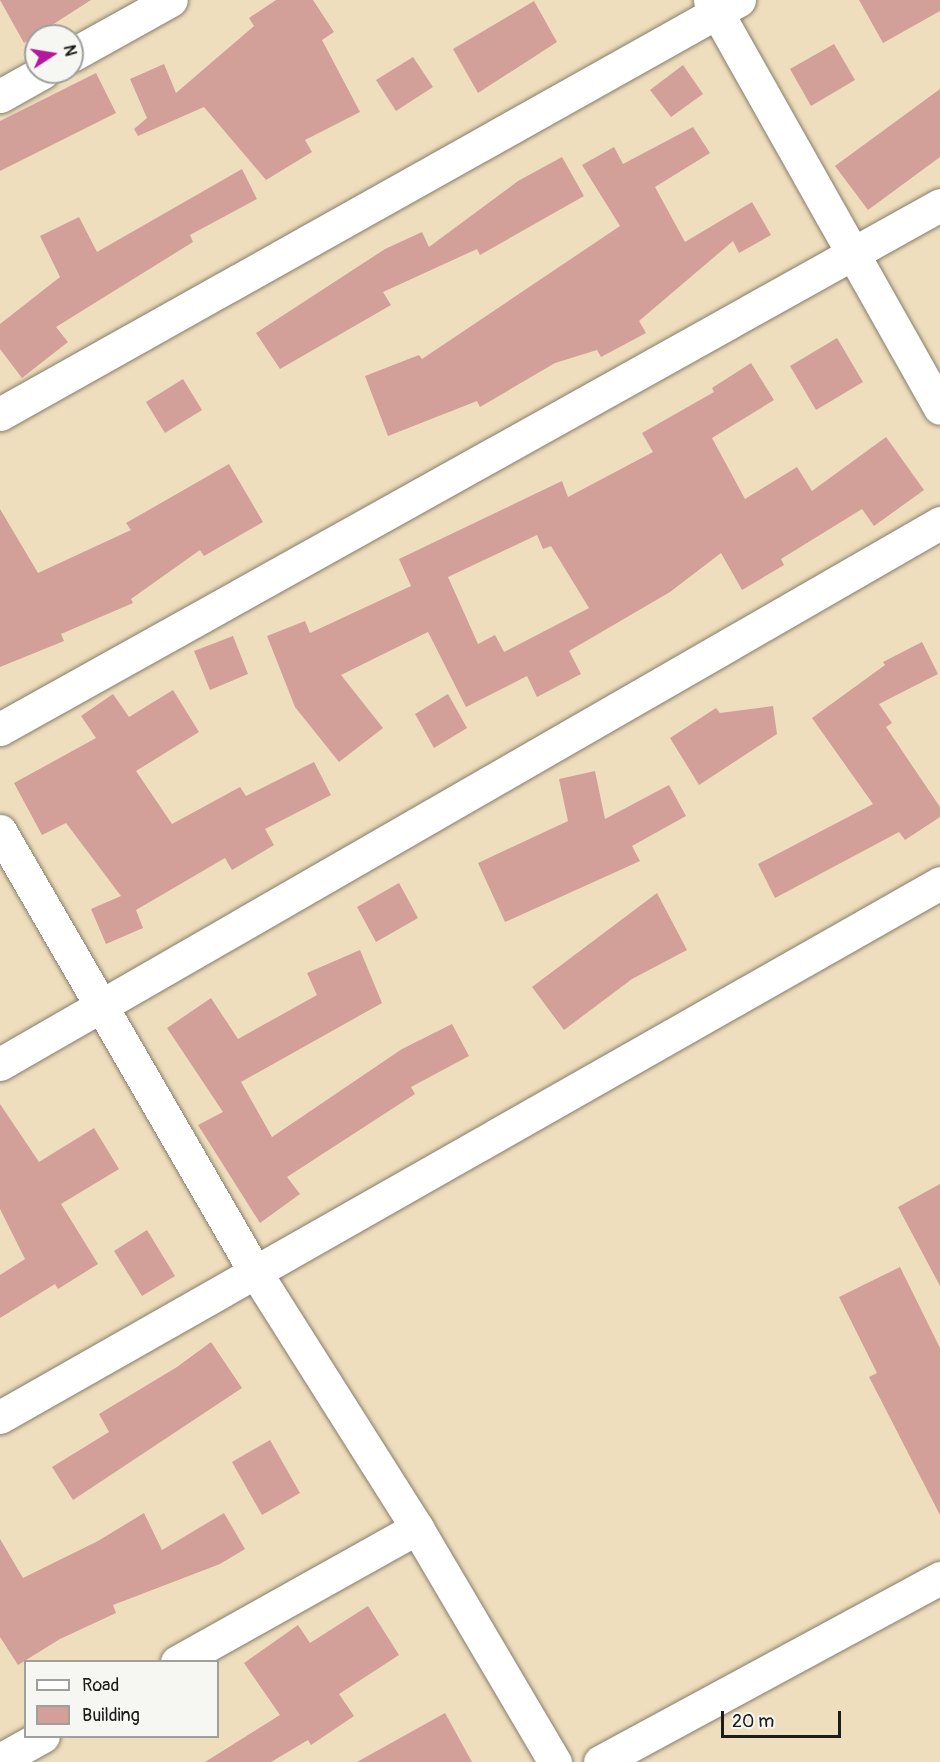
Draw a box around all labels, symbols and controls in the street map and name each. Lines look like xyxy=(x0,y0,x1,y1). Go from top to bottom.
north arrow xyxy=(24,24,84,84)
text: N xyxy=(59,43,81,58)
legend xyxy=(24,1660,219,1738)
text: Road xyxy=(82,1674,119,1697)
scale bar xyxy=(724,1699,844,1737)
text: Building xyxy=(82,1704,140,1727)
text: 20 m xyxy=(732,1710,774,1733)

